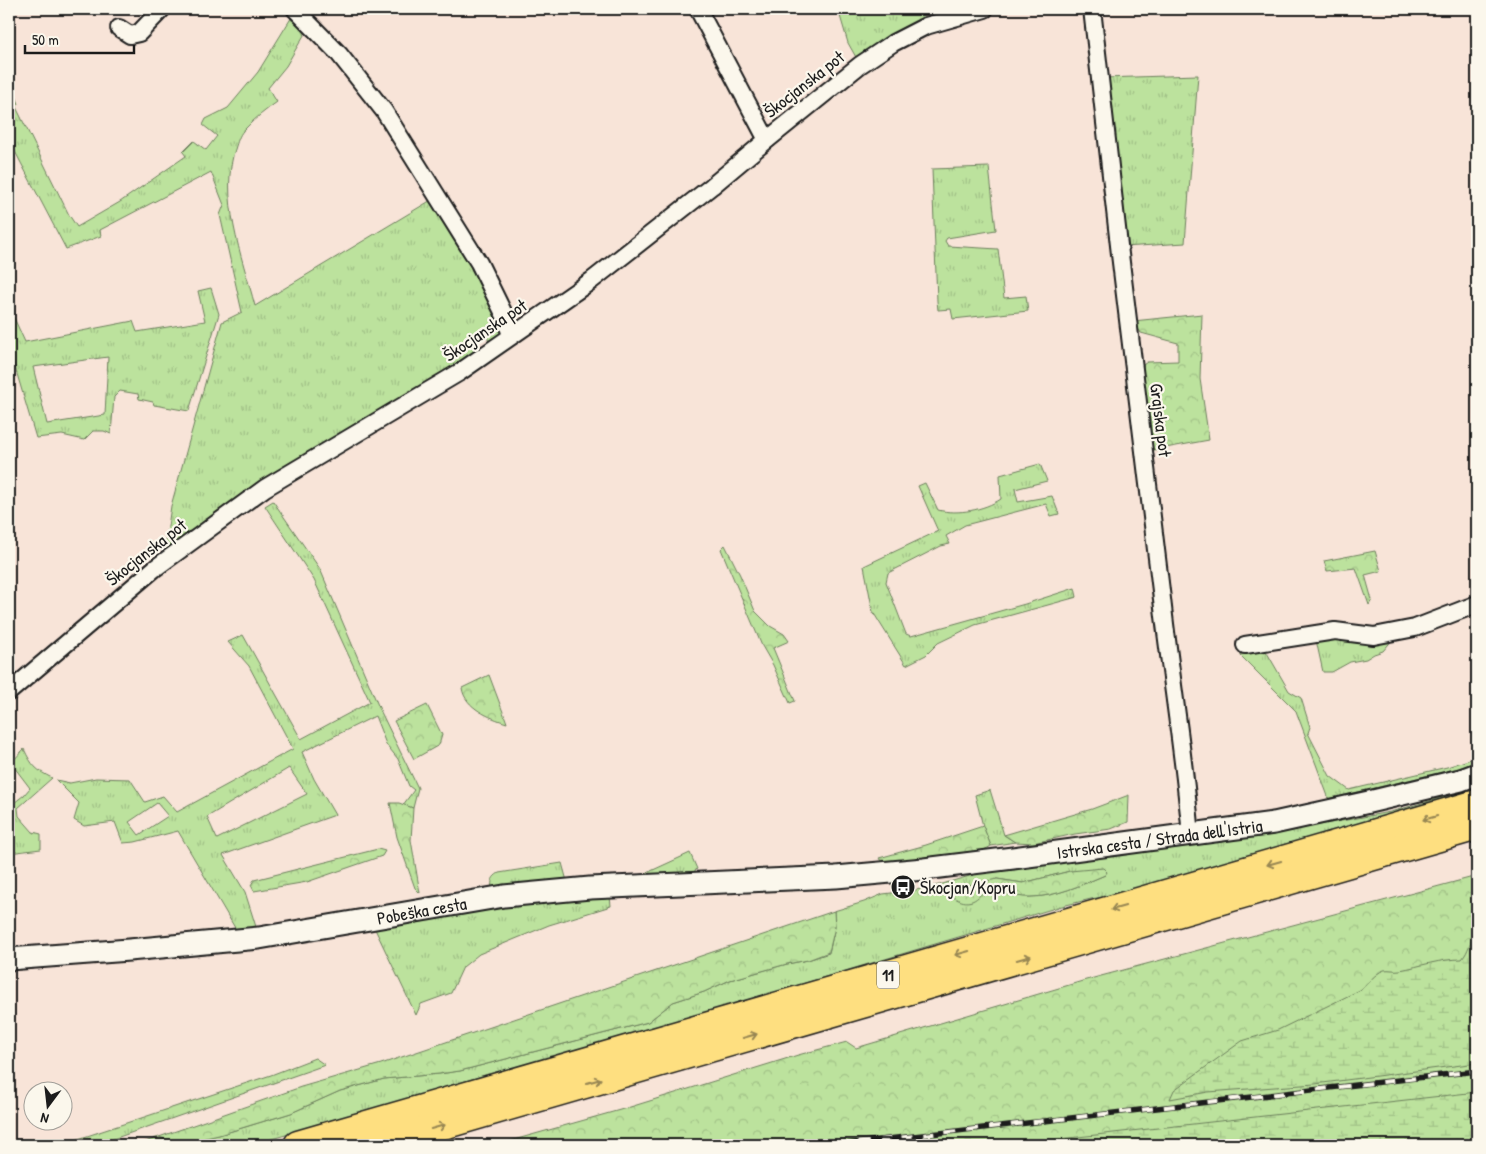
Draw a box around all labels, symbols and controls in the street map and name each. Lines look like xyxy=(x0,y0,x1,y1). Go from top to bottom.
scale bar xyxy=(25,22,134,54)
text: 50 m xyxy=(32,29,59,50)
street label: Škocjanska pot xyxy=(758,44,850,123)
street label: Škocjanska pot xyxy=(438,292,533,367)
street label: Grajska pot xyxy=(1144,382,1178,459)
street label: Škocjanska pot xyxy=(100,512,192,591)
street label: Istrska cesta / Strada dell'Istria xyxy=(1055,812,1264,865)
one-way arrow xyxy=(1423,813,1439,823)
one-way arrow xyxy=(1267,859,1283,869)
bus stop icon: Škocjan/Kopru xyxy=(890,874,916,900)
place label: Škocjan/Kopru xyxy=(920,875,1016,900)
street label: Pobeška cesta xyxy=(375,890,468,930)
one-way arrow xyxy=(1111,904,1127,914)
one-way arrow xyxy=(955,949,971,959)
one-way arrow xyxy=(1016,952,1032,962)
road number: 11 xyxy=(877,962,899,988)
one-way arrow xyxy=(742,1031,758,1041)
one-way arrow xyxy=(585,1076,601,1086)
north arrow xyxy=(22,1082,72,1132)
text: N xyxy=(38,1109,51,1129)
one-way arrow xyxy=(429,1121,445,1131)

